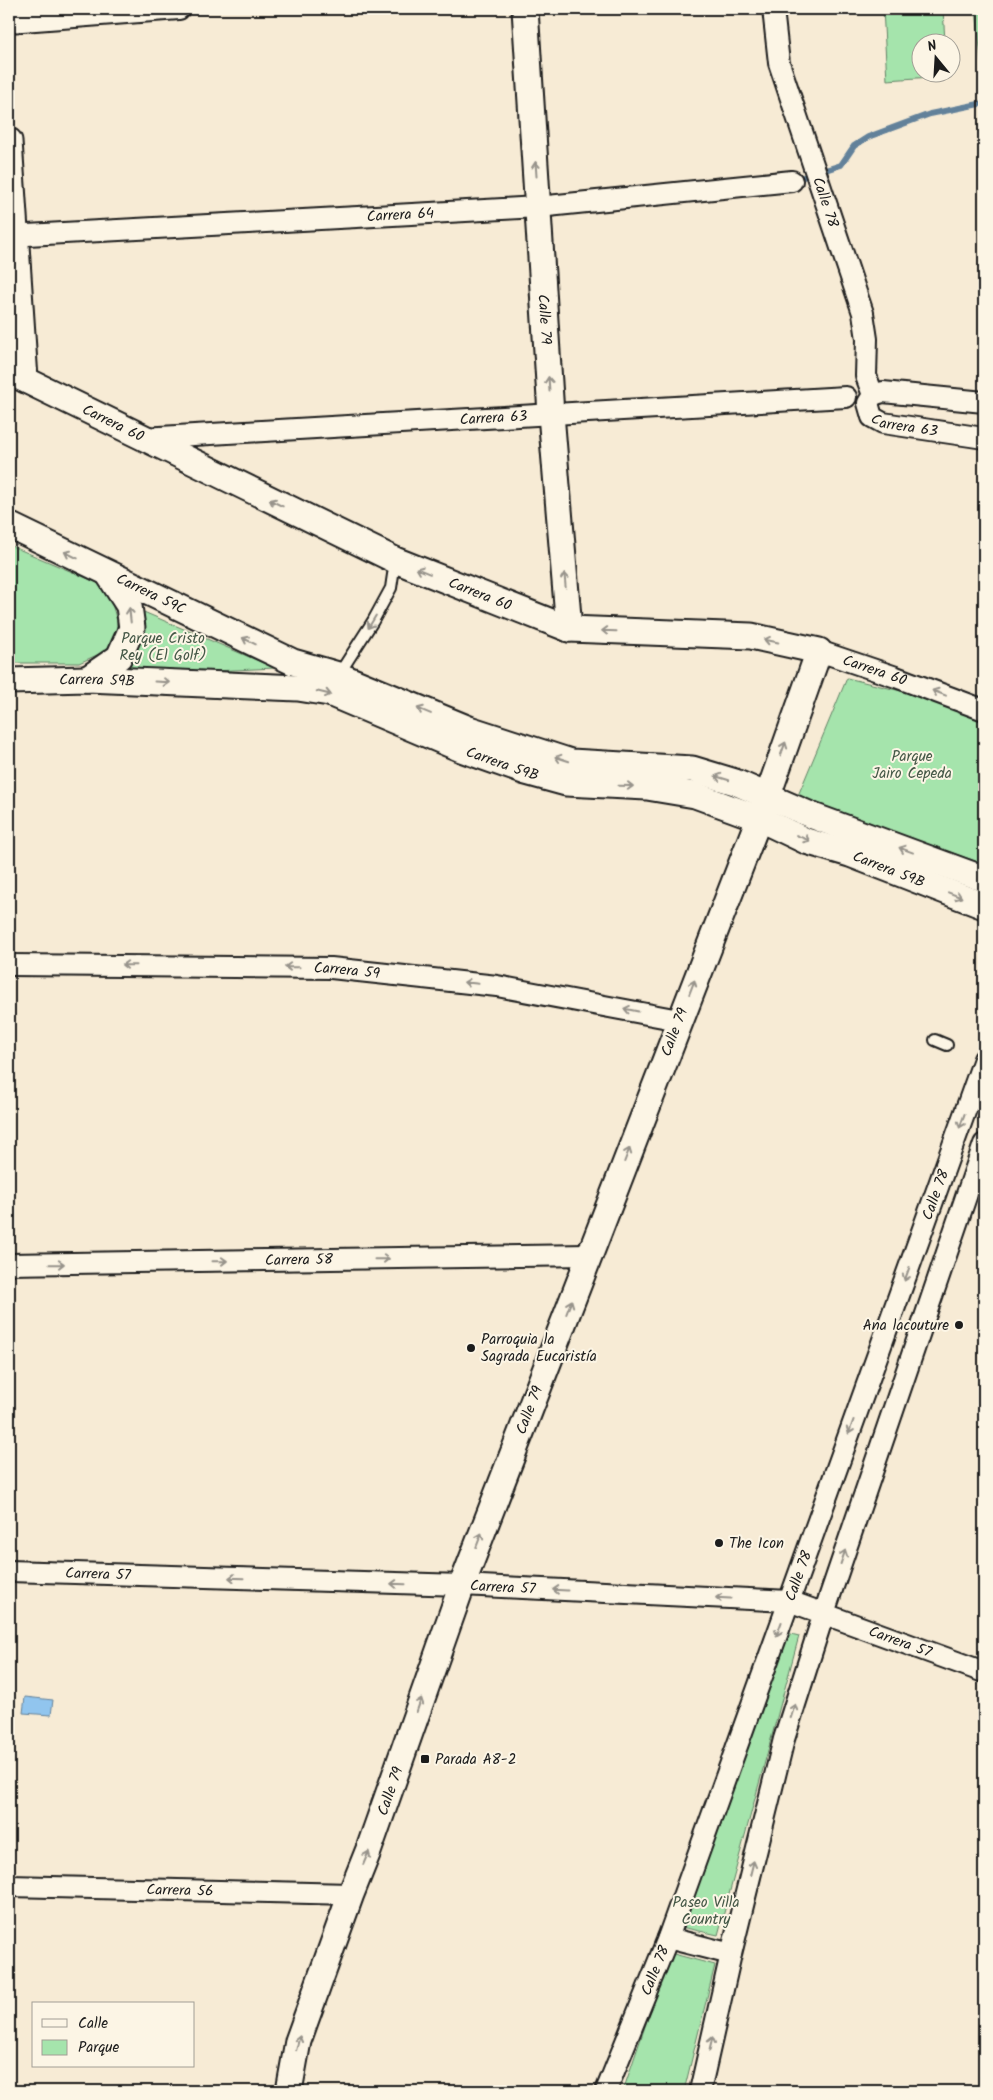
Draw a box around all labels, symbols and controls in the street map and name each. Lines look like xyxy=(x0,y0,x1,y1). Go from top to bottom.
north arrow xyxy=(910,32,960,82)
text: N xyxy=(925,35,940,58)
one-way arrow xyxy=(531,161,540,177)
street label: Calle 78 xyxy=(805,174,845,232)
street label: Carrera 64 xyxy=(366,202,435,229)
street label: Calle 79 xyxy=(530,293,558,346)
one-way arrow xyxy=(545,376,554,392)
street label: Carrera 60 xyxy=(78,398,148,449)
street label: Carrera 63 xyxy=(459,405,528,433)
street label: Carrera 63 xyxy=(866,407,940,444)
one-way arrow xyxy=(268,497,283,507)
one-way arrow xyxy=(64,550,79,560)
one-way arrow xyxy=(416,566,431,575)
street label: Carrera 59C xyxy=(112,567,190,622)
street label: Carrera 60 xyxy=(444,571,516,618)
one-way arrow xyxy=(560,573,570,589)
one-way arrow xyxy=(125,607,135,623)
one-way arrow xyxy=(367,614,377,628)
one-way arrow xyxy=(602,626,618,635)
park label: Parque Cristo Rey (El Golf) xyxy=(119,627,207,668)
one-way arrow xyxy=(764,635,780,645)
one-way arrow xyxy=(242,636,257,646)
street label: Carrera 60 xyxy=(839,649,911,693)
street label: Carrera 59B xyxy=(59,668,135,694)
one-way arrow xyxy=(154,678,170,687)
one-way arrow xyxy=(932,688,947,697)
one-way arrow xyxy=(316,689,332,698)
one-way arrow xyxy=(416,705,431,714)
street label: Carrera 59B xyxy=(462,741,541,788)
one-way arrow xyxy=(779,742,788,757)
park label: Parque Jairo Cepeda xyxy=(872,745,952,786)
one-way arrow xyxy=(554,753,570,763)
one-way arrow xyxy=(715,773,730,782)
one-way arrow xyxy=(618,781,634,791)
one-way arrow xyxy=(795,834,810,844)
street label: Carrera 59B xyxy=(849,845,928,895)
one-way arrow xyxy=(898,845,914,854)
one-way arrow xyxy=(947,890,962,900)
street label: Carrera 59 xyxy=(314,957,382,986)
one-way arrow xyxy=(122,960,138,970)
one-way arrow xyxy=(284,962,300,972)
one-way arrow xyxy=(463,978,479,988)
one-way arrow xyxy=(688,980,697,995)
street label: Calle 79 xyxy=(655,1004,695,1060)
one-way arrow xyxy=(624,1005,640,1015)
one-way arrow xyxy=(957,1113,966,1128)
one-way arrow xyxy=(623,1148,632,1163)
street label: Calle 78 xyxy=(916,1165,957,1224)
street label: Carrera 58 xyxy=(265,1248,334,1273)
one-way arrow xyxy=(374,1254,390,1264)
one-way arrow xyxy=(212,1256,228,1266)
one-way arrow xyxy=(49,1259,65,1269)
one-way arrow xyxy=(901,1266,911,1282)
one-way arrow xyxy=(565,1299,574,1315)
place label: Ana lacouture xyxy=(863,1314,949,1338)
marker: Ana lacouture xyxy=(953,1319,965,1331)
place label: Parroquia la Sagrada Eucaristía xyxy=(481,1328,597,1369)
marker: Parroquia la Sagrada Eucaristía xyxy=(465,1342,477,1354)
street label: Calle 79 xyxy=(510,1382,550,1438)
one-way arrow xyxy=(846,1419,856,1435)
place label: The Icon xyxy=(729,1532,784,1556)
one-way arrow xyxy=(475,1533,484,1548)
marker: The Icon xyxy=(713,1537,725,1549)
street label: Calle 78 xyxy=(779,1547,820,1605)
one-way arrow xyxy=(839,1549,848,1565)
street label: Carrera 57 xyxy=(65,1562,132,1588)
one-way arrow xyxy=(228,1574,244,1583)
street label: Carrera 57 xyxy=(469,1574,537,1602)
one-way arrow xyxy=(390,1579,406,1588)
one-way arrow xyxy=(553,1585,569,1595)
one-way arrow xyxy=(715,1593,731,1602)
street label: Carrera 57 xyxy=(865,1620,936,1665)
one-way arrow xyxy=(774,1621,783,1636)
one-way arrow xyxy=(415,1697,425,1713)
one-way arrow xyxy=(789,1704,798,1720)
place label: Parada A8-2 xyxy=(435,1748,516,1772)
marker: Parada A8-2 xyxy=(419,1753,431,1765)
street label: Calle 79 xyxy=(371,1763,411,1819)
one-way arrow xyxy=(361,1851,371,1866)
one-way arrow xyxy=(748,1861,757,1877)
street label: Carrera 56 xyxy=(146,1878,214,1904)
park label: Paseo Villa Country xyxy=(672,1891,740,1932)
street label: Calle 78 xyxy=(635,1941,677,2000)
legend xyxy=(32,2002,195,2068)
text: Calle xyxy=(78,2012,108,2036)
text: Parque xyxy=(78,2036,119,2060)
one-way arrow xyxy=(294,2036,303,2052)
one-way arrow xyxy=(707,2036,716,2052)

